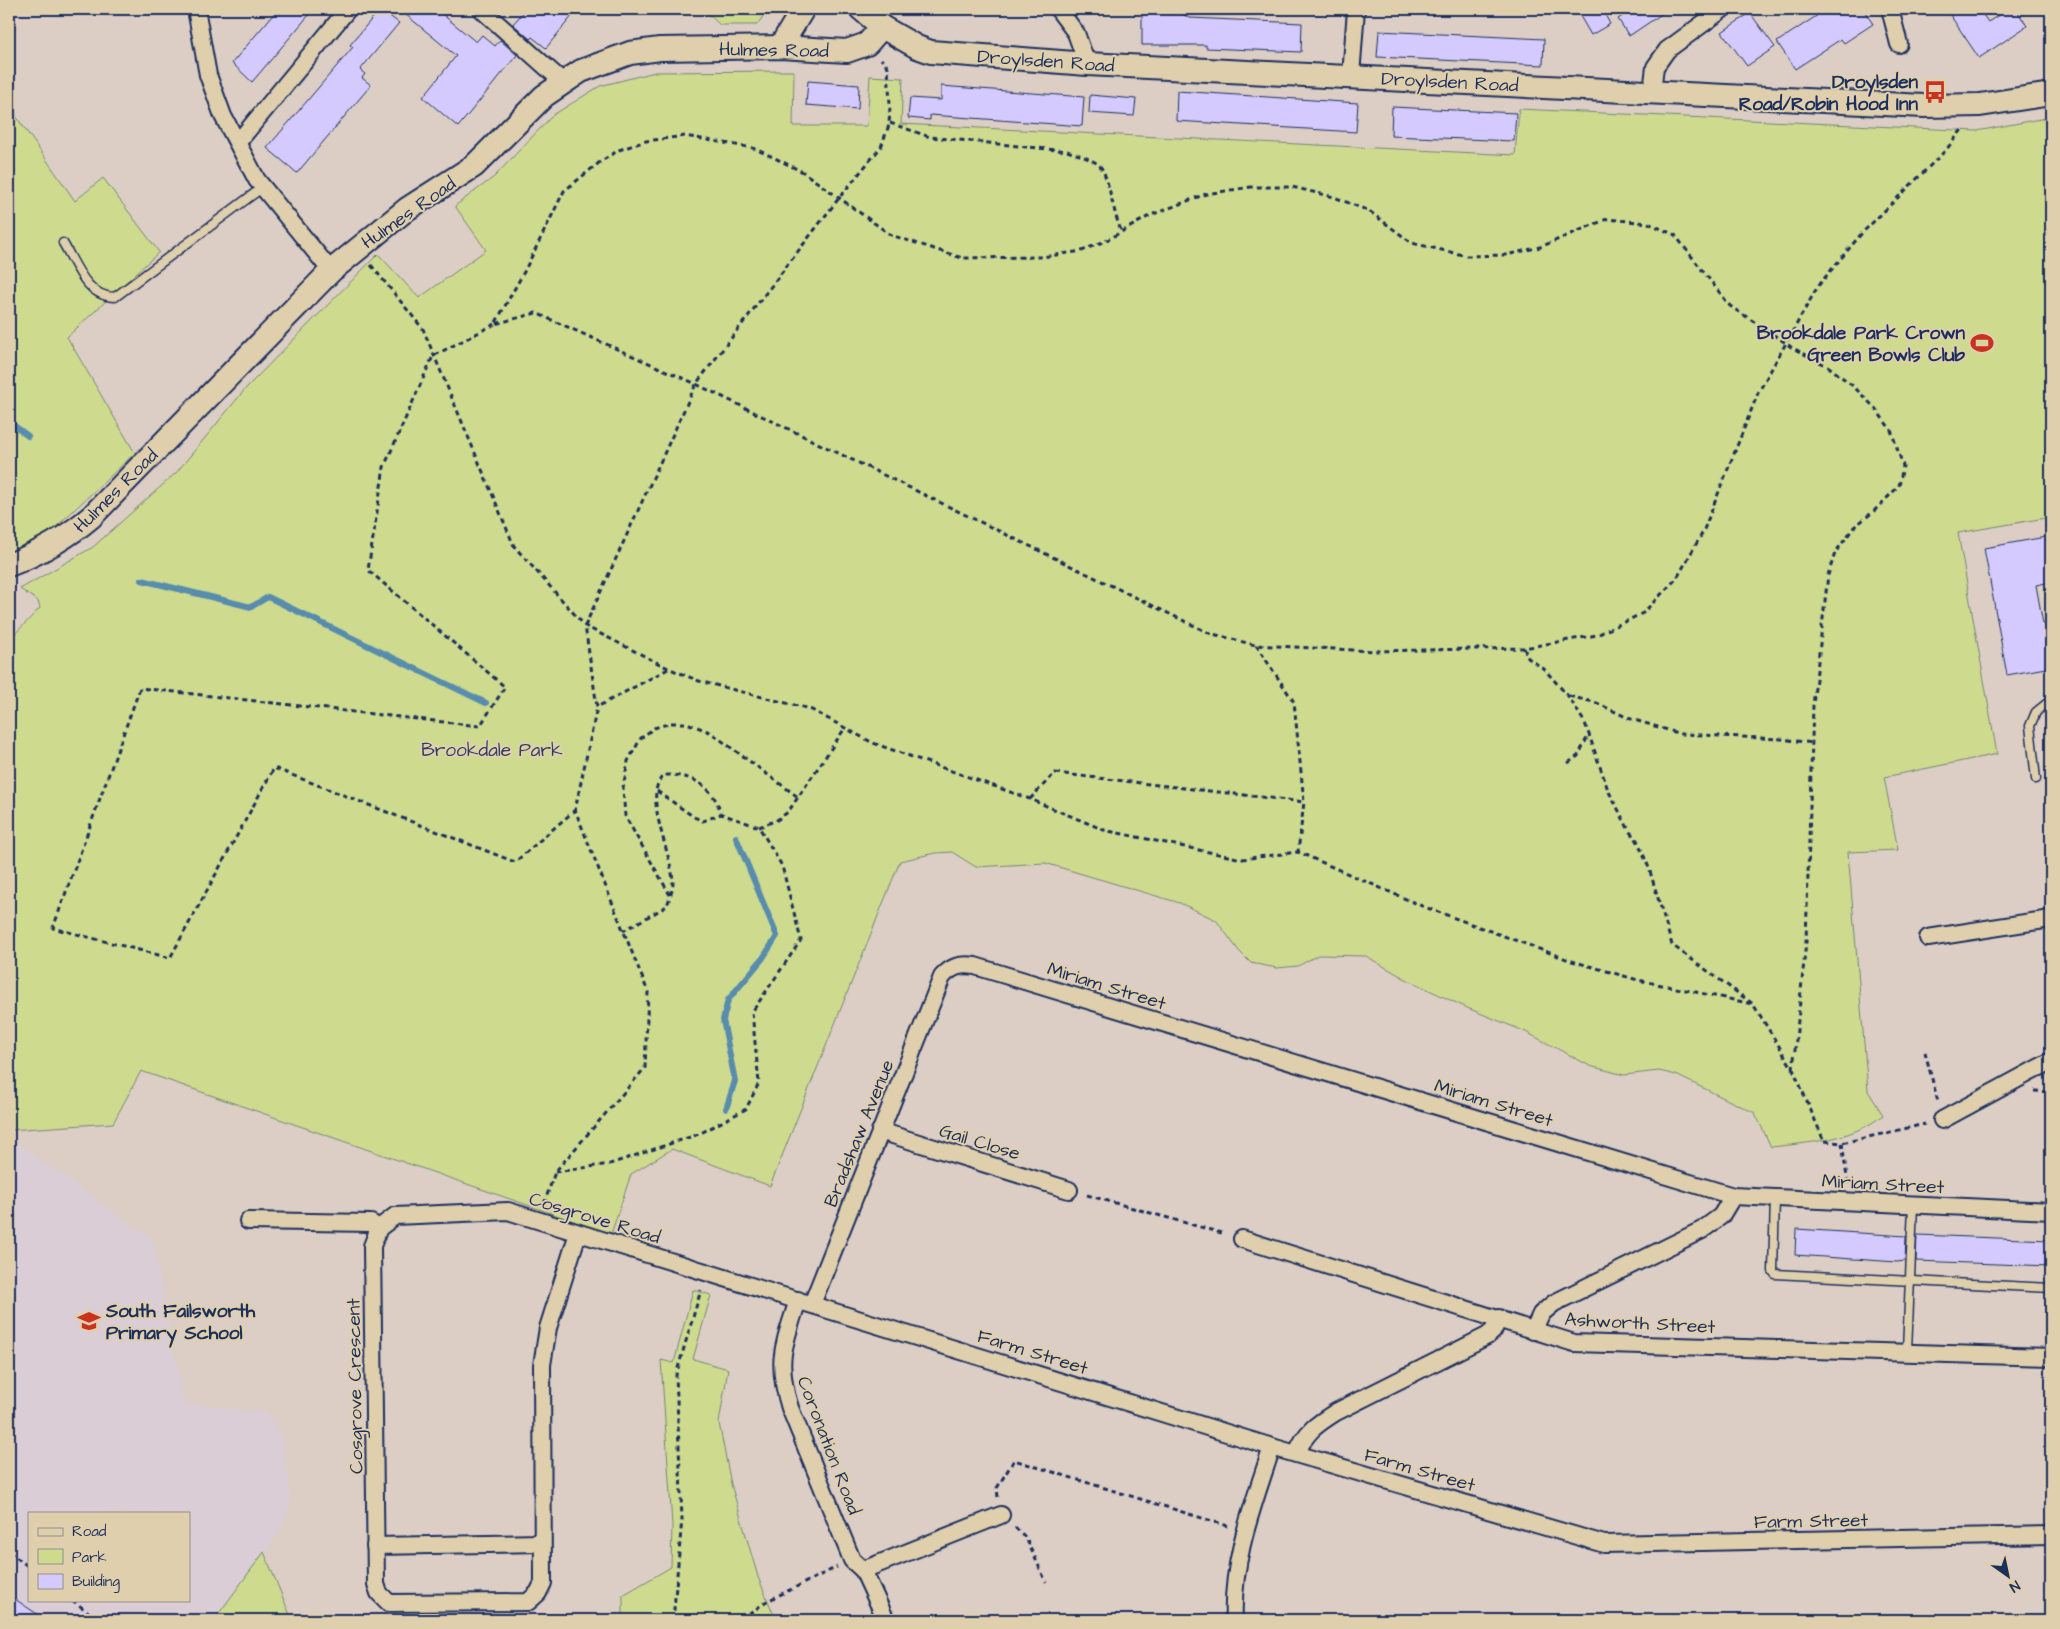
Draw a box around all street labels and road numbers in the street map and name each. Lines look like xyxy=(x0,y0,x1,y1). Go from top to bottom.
street label: Hulmes Road xyxy=(719,36,829,65)
street label: Droylsden Road xyxy=(976,43,1116,81)
street label: Droylsden Road xyxy=(1381,65,1519,101)
street label: Hulmes Road xyxy=(356,170,462,256)
street label: Hulmes Road xyxy=(68,442,165,539)
street label: Miriam Street xyxy=(1044,956,1169,1017)
street label: Bradshaw Avenue xyxy=(818,1056,901,1211)
street label: Miriam Street xyxy=(1431,1073,1556,1134)
street label: Gail Close xyxy=(936,1117,1023,1168)
street label: Miriam Street xyxy=(1821,1168,1945,1201)
street label: Cosgrove Road xyxy=(525,1186,664,1252)
street label: Cosgrove Crescent xyxy=(340,1298,372,1474)
street label: Ashworth Street xyxy=(1564,1306,1716,1341)
street label: Farm Street xyxy=(974,1323,1091,1382)
street label: Coronation Road xyxy=(790,1372,868,1519)
street label: Farm Street xyxy=(1361,1442,1479,1499)
street label: Farm Street xyxy=(1754,1507,1869,1536)

